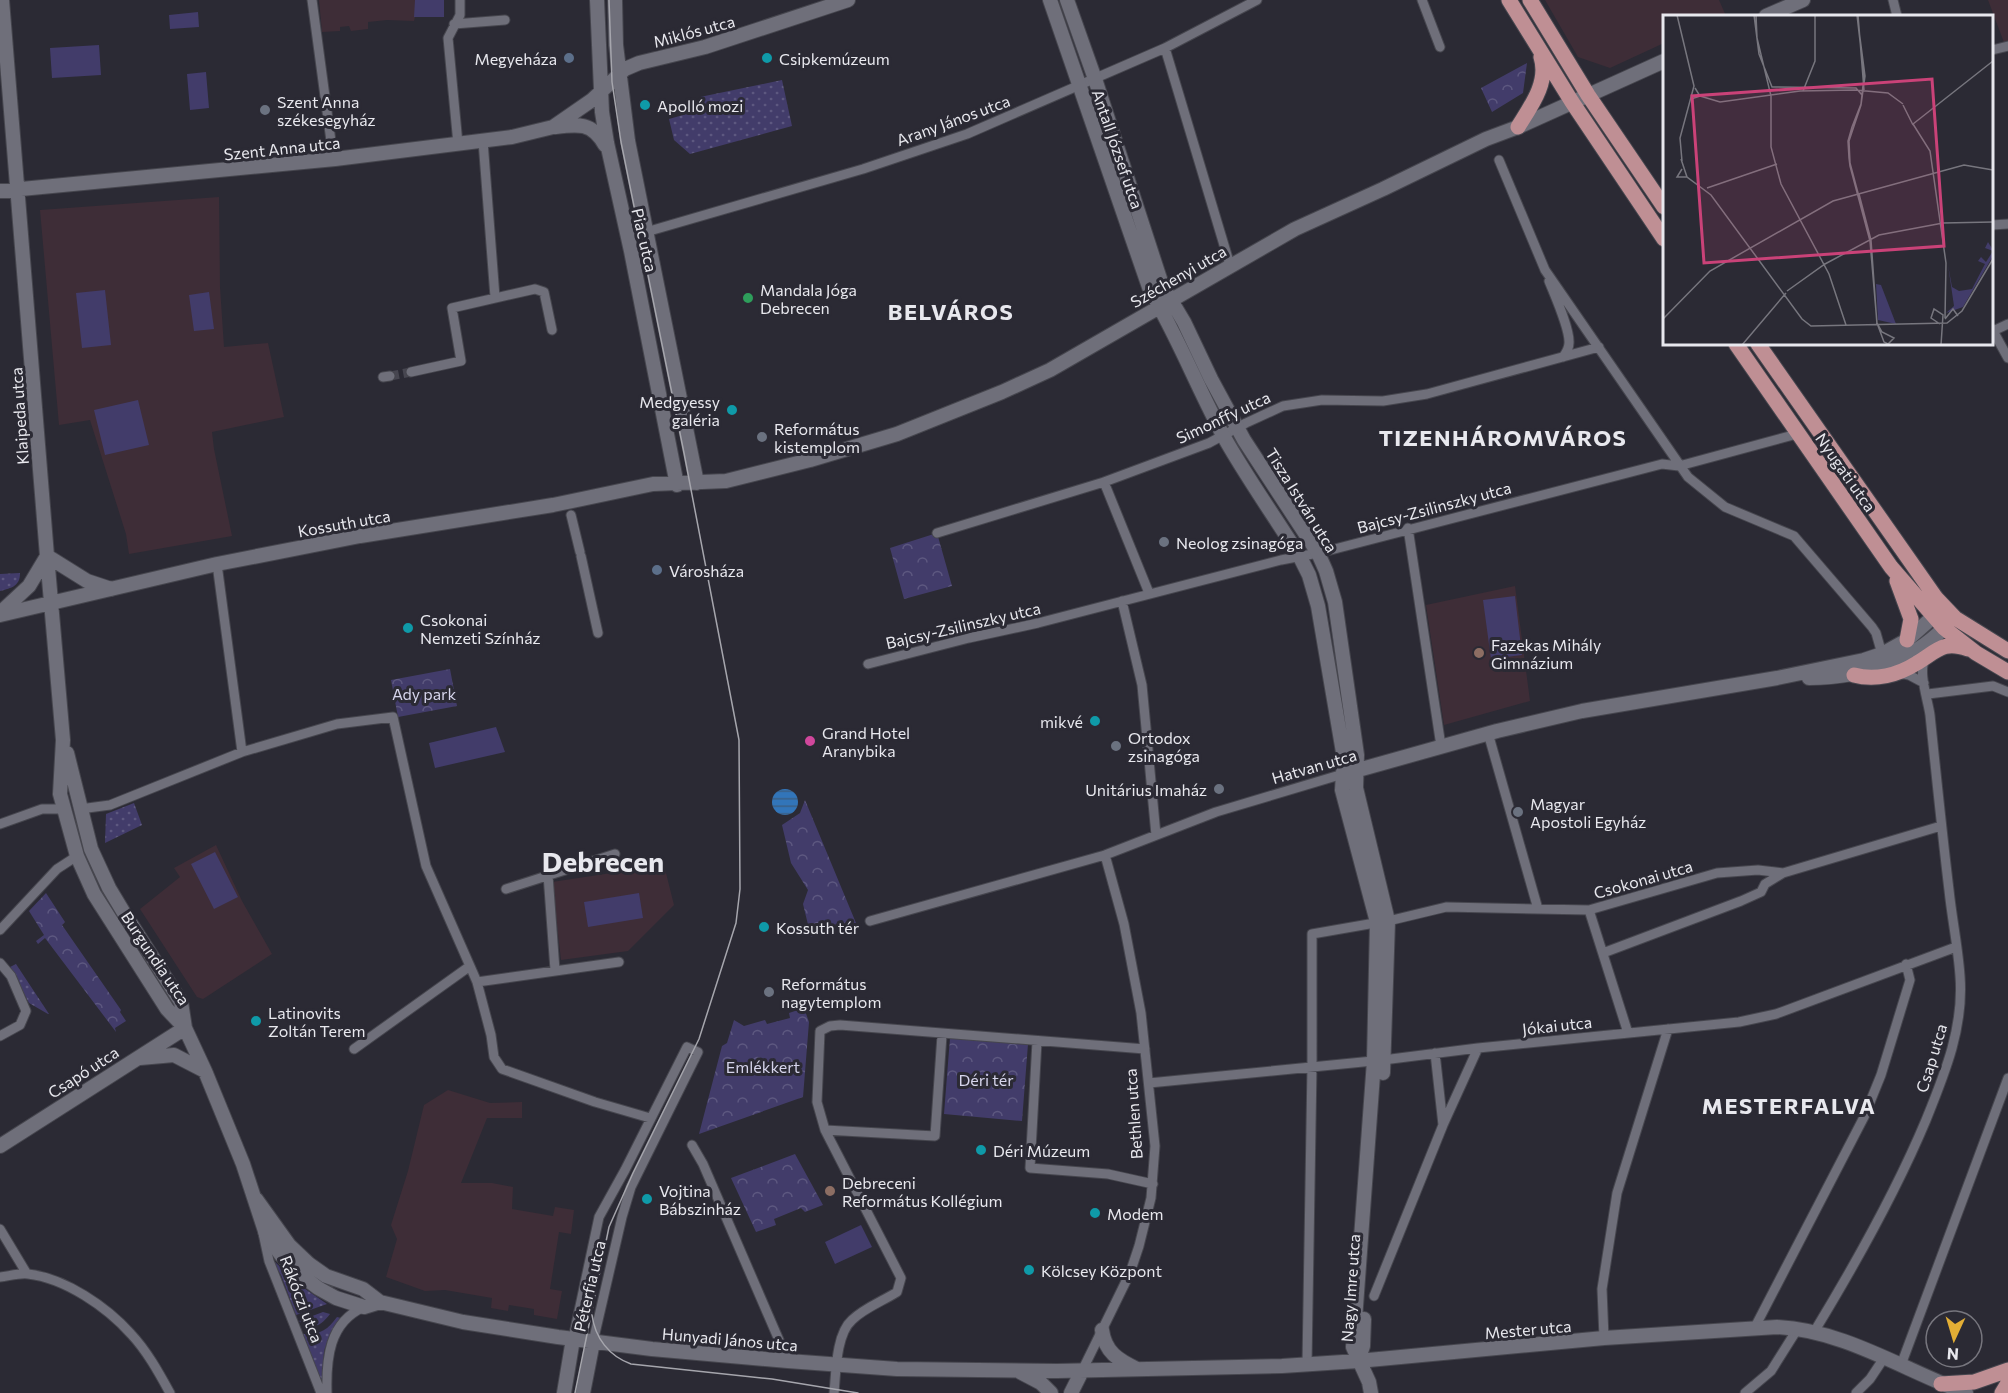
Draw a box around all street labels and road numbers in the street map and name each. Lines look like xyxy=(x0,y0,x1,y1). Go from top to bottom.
street label: Miklós utca xyxy=(651,11,737,51)
street label: Antall József utca xyxy=(1089,87,1147,211)
street label: Arany János utca xyxy=(894,91,1012,149)
street label: Szent Anna utca xyxy=(223,132,341,164)
street label: Piac utca xyxy=(628,206,662,274)
street label: Széchenyi utca xyxy=(1127,241,1229,311)
street label: Klaipeda utca xyxy=(6,367,32,465)
street label: Simonffy utca xyxy=(1173,387,1273,447)
street label: Nyugati utca xyxy=(1812,429,1880,515)
street label: Tisza István utca xyxy=(1262,444,1342,556)
street label: Bajcsy-Zsilinszky utca xyxy=(1355,477,1513,537)
street label: Kossuth utca xyxy=(296,506,392,540)
street label: Bajcsy-Zsilinszky utca xyxy=(884,598,1042,652)
street label: Hatvan utca xyxy=(1269,745,1359,787)
street label: Csokonai utca xyxy=(1591,856,1695,902)
street label: Burgundia utca xyxy=(118,908,194,1008)
street label: Jókai utca xyxy=(1521,1012,1593,1038)
street label: Csap utca xyxy=(1912,1021,1950,1095)
street label: Csapó utca xyxy=(44,1042,122,1102)
street label: Bethlen utca xyxy=(1120,1068,1146,1160)
street label: Nagy Imre utca xyxy=(1337,1233,1363,1343)
street label: Péterfia utca xyxy=(569,1239,609,1333)
street label: Rákóczi utca xyxy=(277,1253,327,1345)
street label: Mester utca xyxy=(1484,1316,1572,1342)
street label: Hunyadi János utca xyxy=(661,1324,799,1354)

